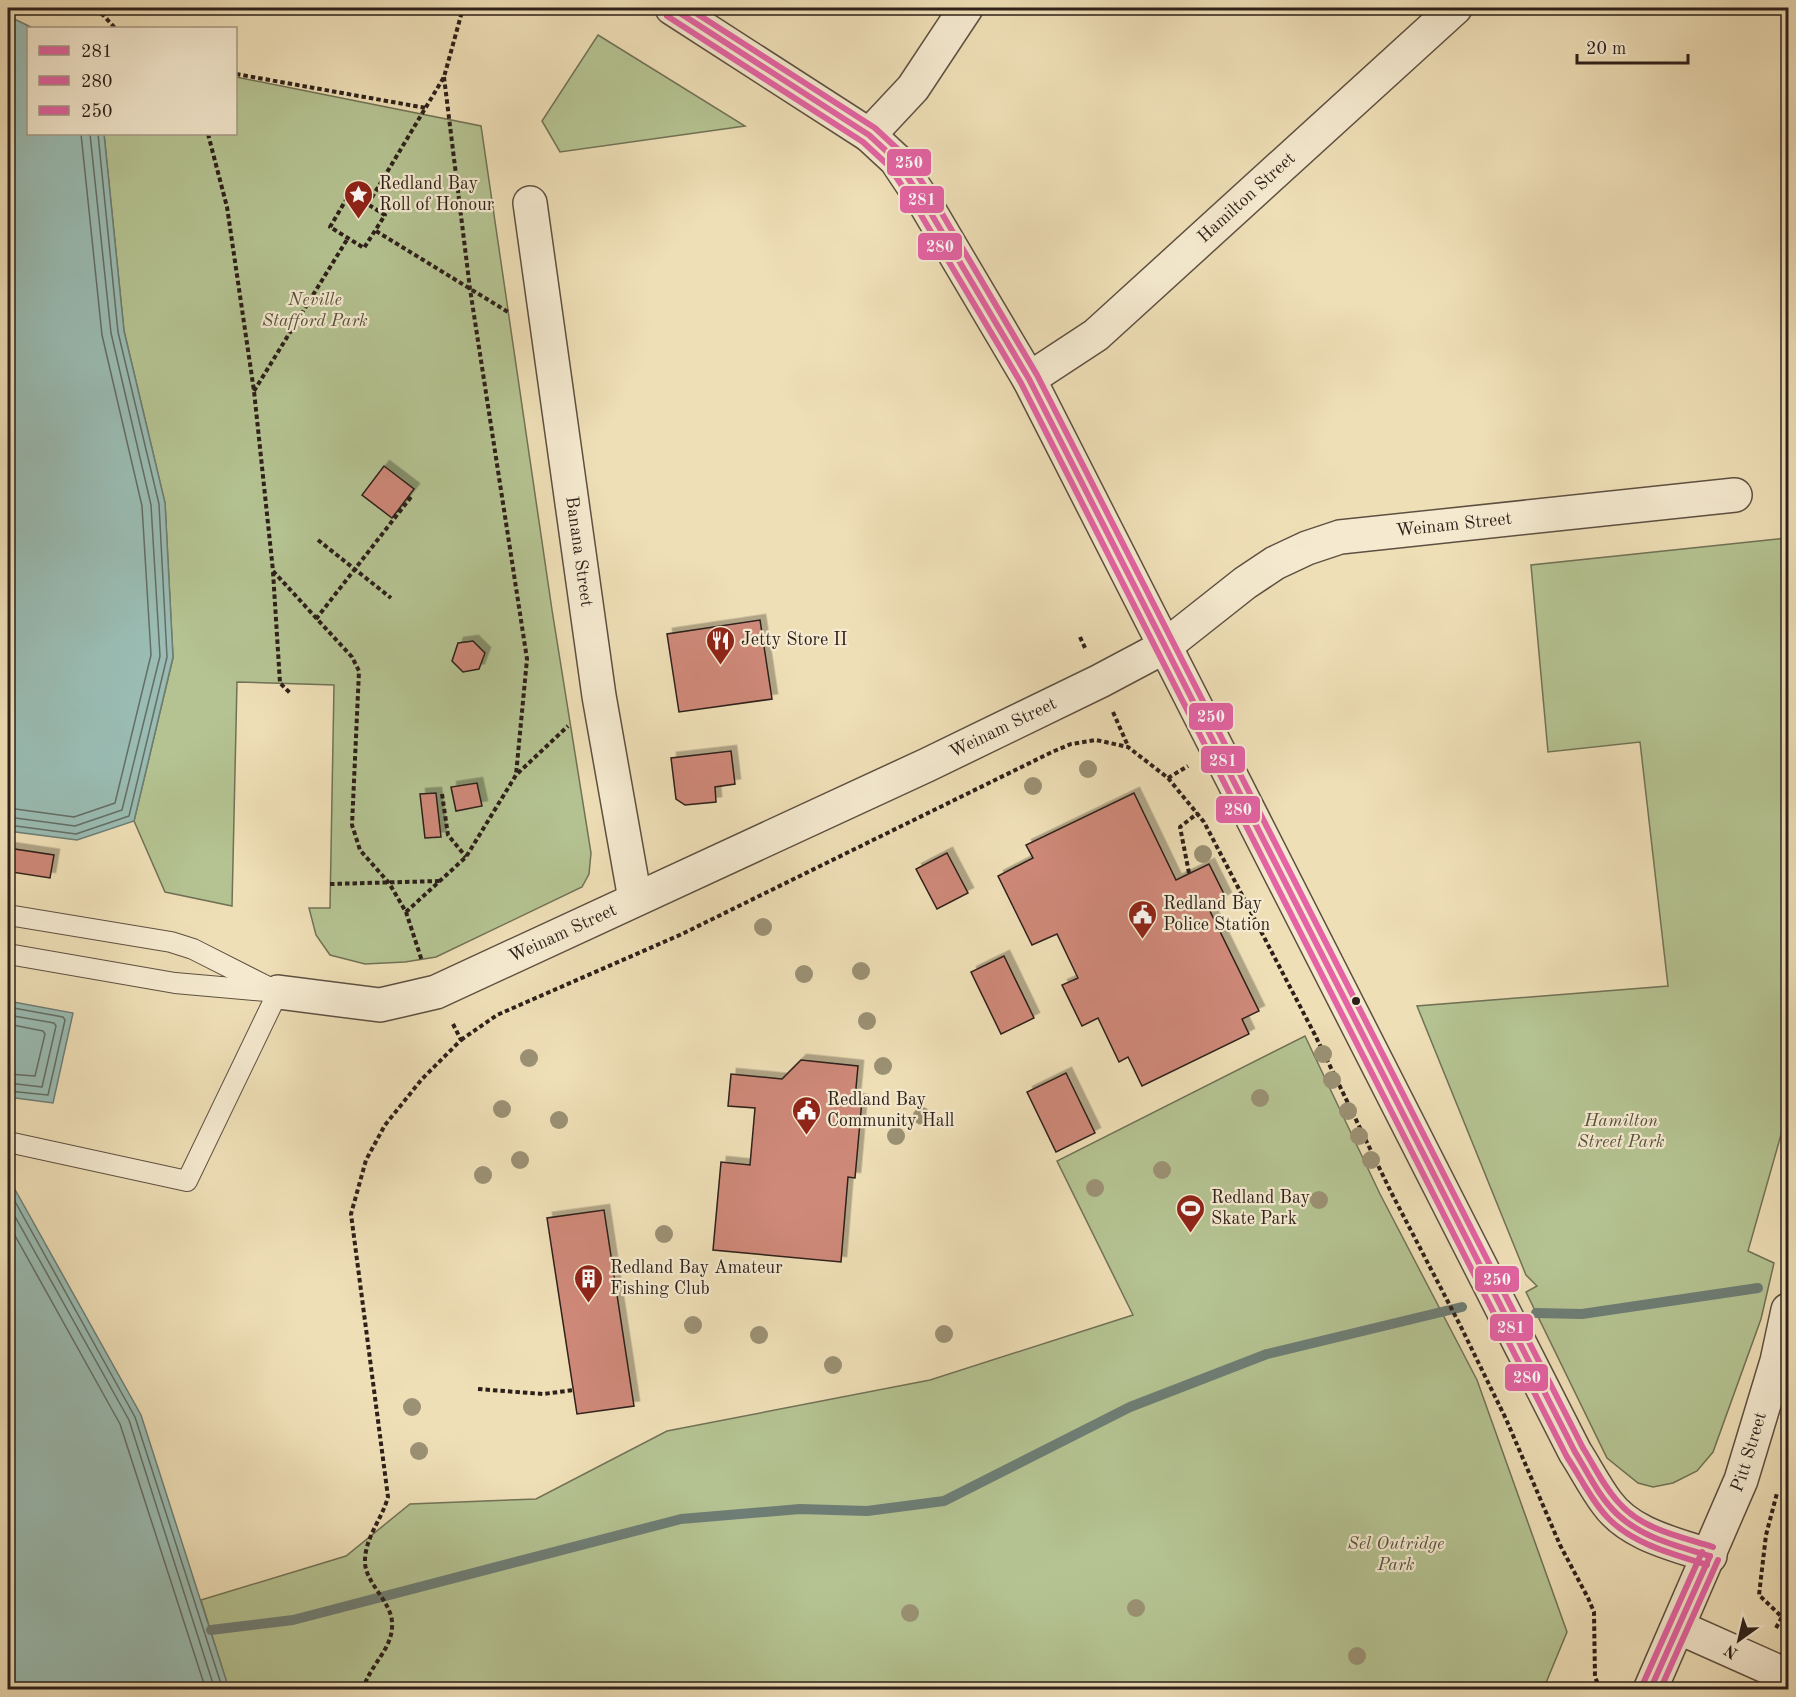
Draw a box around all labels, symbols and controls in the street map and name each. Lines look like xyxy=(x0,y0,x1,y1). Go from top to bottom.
legend xyxy=(27,27,237,135)
scale bar xyxy=(1577,27,1688,65)
text: 20 m xyxy=(1586,40,1626,58)
text: 281 xyxy=(81,43,112,61)
text: 280 xyxy=(81,73,112,91)
text: 250 xyxy=(81,103,112,121)
line badge: 250 xyxy=(886,148,932,177)
street label: Hamilton Street xyxy=(1194,149,1299,246)
text: 250 xyxy=(895,156,923,172)
place label: Redland Bay Roll of Honour xyxy=(379,175,495,214)
place icon: Redland Bay Roll of Honour xyxy=(342,178,374,220)
line badge: 281 xyxy=(899,185,945,214)
text: 281 xyxy=(908,193,936,209)
line badge: 280 xyxy=(917,232,963,261)
text: 280 xyxy=(926,240,954,256)
park label: Neville Stafford Park xyxy=(262,291,368,330)
street label: Banana Street xyxy=(562,495,595,608)
street label: Weinam Street xyxy=(1395,510,1513,540)
restaurant icon: Jetty Store II xyxy=(704,624,736,666)
place label: Jetty Store II xyxy=(741,631,847,649)
street label: Weinam Street xyxy=(947,694,1060,761)
line badge: 250 xyxy=(1188,702,1234,731)
text: 250 xyxy=(1197,710,1225,726)
line badge: 281 xyxy=(1200,745,1246,774)
text: 281 xyxy=(1209,754,1237,770)
line badge: 280 xyxy=(1215,795,1261,824)
text: 280 xyxy=(1224,803,1252,819)
place label: Redland Bay Police Station xyxy=(1163,895,1271,934)
public building icon: Redland Bay Police Station xyxy=(1126,898,1158,940)
street label: Weinam Street xyxy=(506,901,619,966)
unlabelled marker xyxy=(1350,995,1362,1007)
place label: Redland Bay Community Hall xyxy=(827,1091,955,1130)
public building icon: Redland Bay Community Hall xyxy=(790,1094,822,1136)
park label: Hamilton Street Park xyxy=(1577,1112,1665,1151)
place label: Redland Bay Skate Park xyxy=(1211,1189,1310,1228)
sports icon: Redland Bay Skate Park xyxy=(1174,1192,1206,1234)
place label: Redland Bay Amateur Fishing Club xyxy=(610,1259,783,1298)
building icon: Redland Bay Amateur Fishing Club xyxy=(573,1262,605,1304)
line badge: 250 xyxy=(1474,1265,1520,1293)
text: 250 xyxy=(1483,1273,1511,1289)
line badge: 281 xyxy=(1489,1313,1534,1342)
text: 281 xyxy=(1497,1321,1525,1337)
line badge: 280 xyxy=(1504,1363,1549,1392)
text: 280 xyxy=(1513,1371,1541,1387)
street label: Pitt Street xyxy=(1728,1410,1770,1495)
park label: Sel Outridge Park xyxy=(1348,1535,1444,1574)
north arrow xyxy=(1709,1610,1769,1670)
text: N xyxy=(1722,1640,1741,1661)

